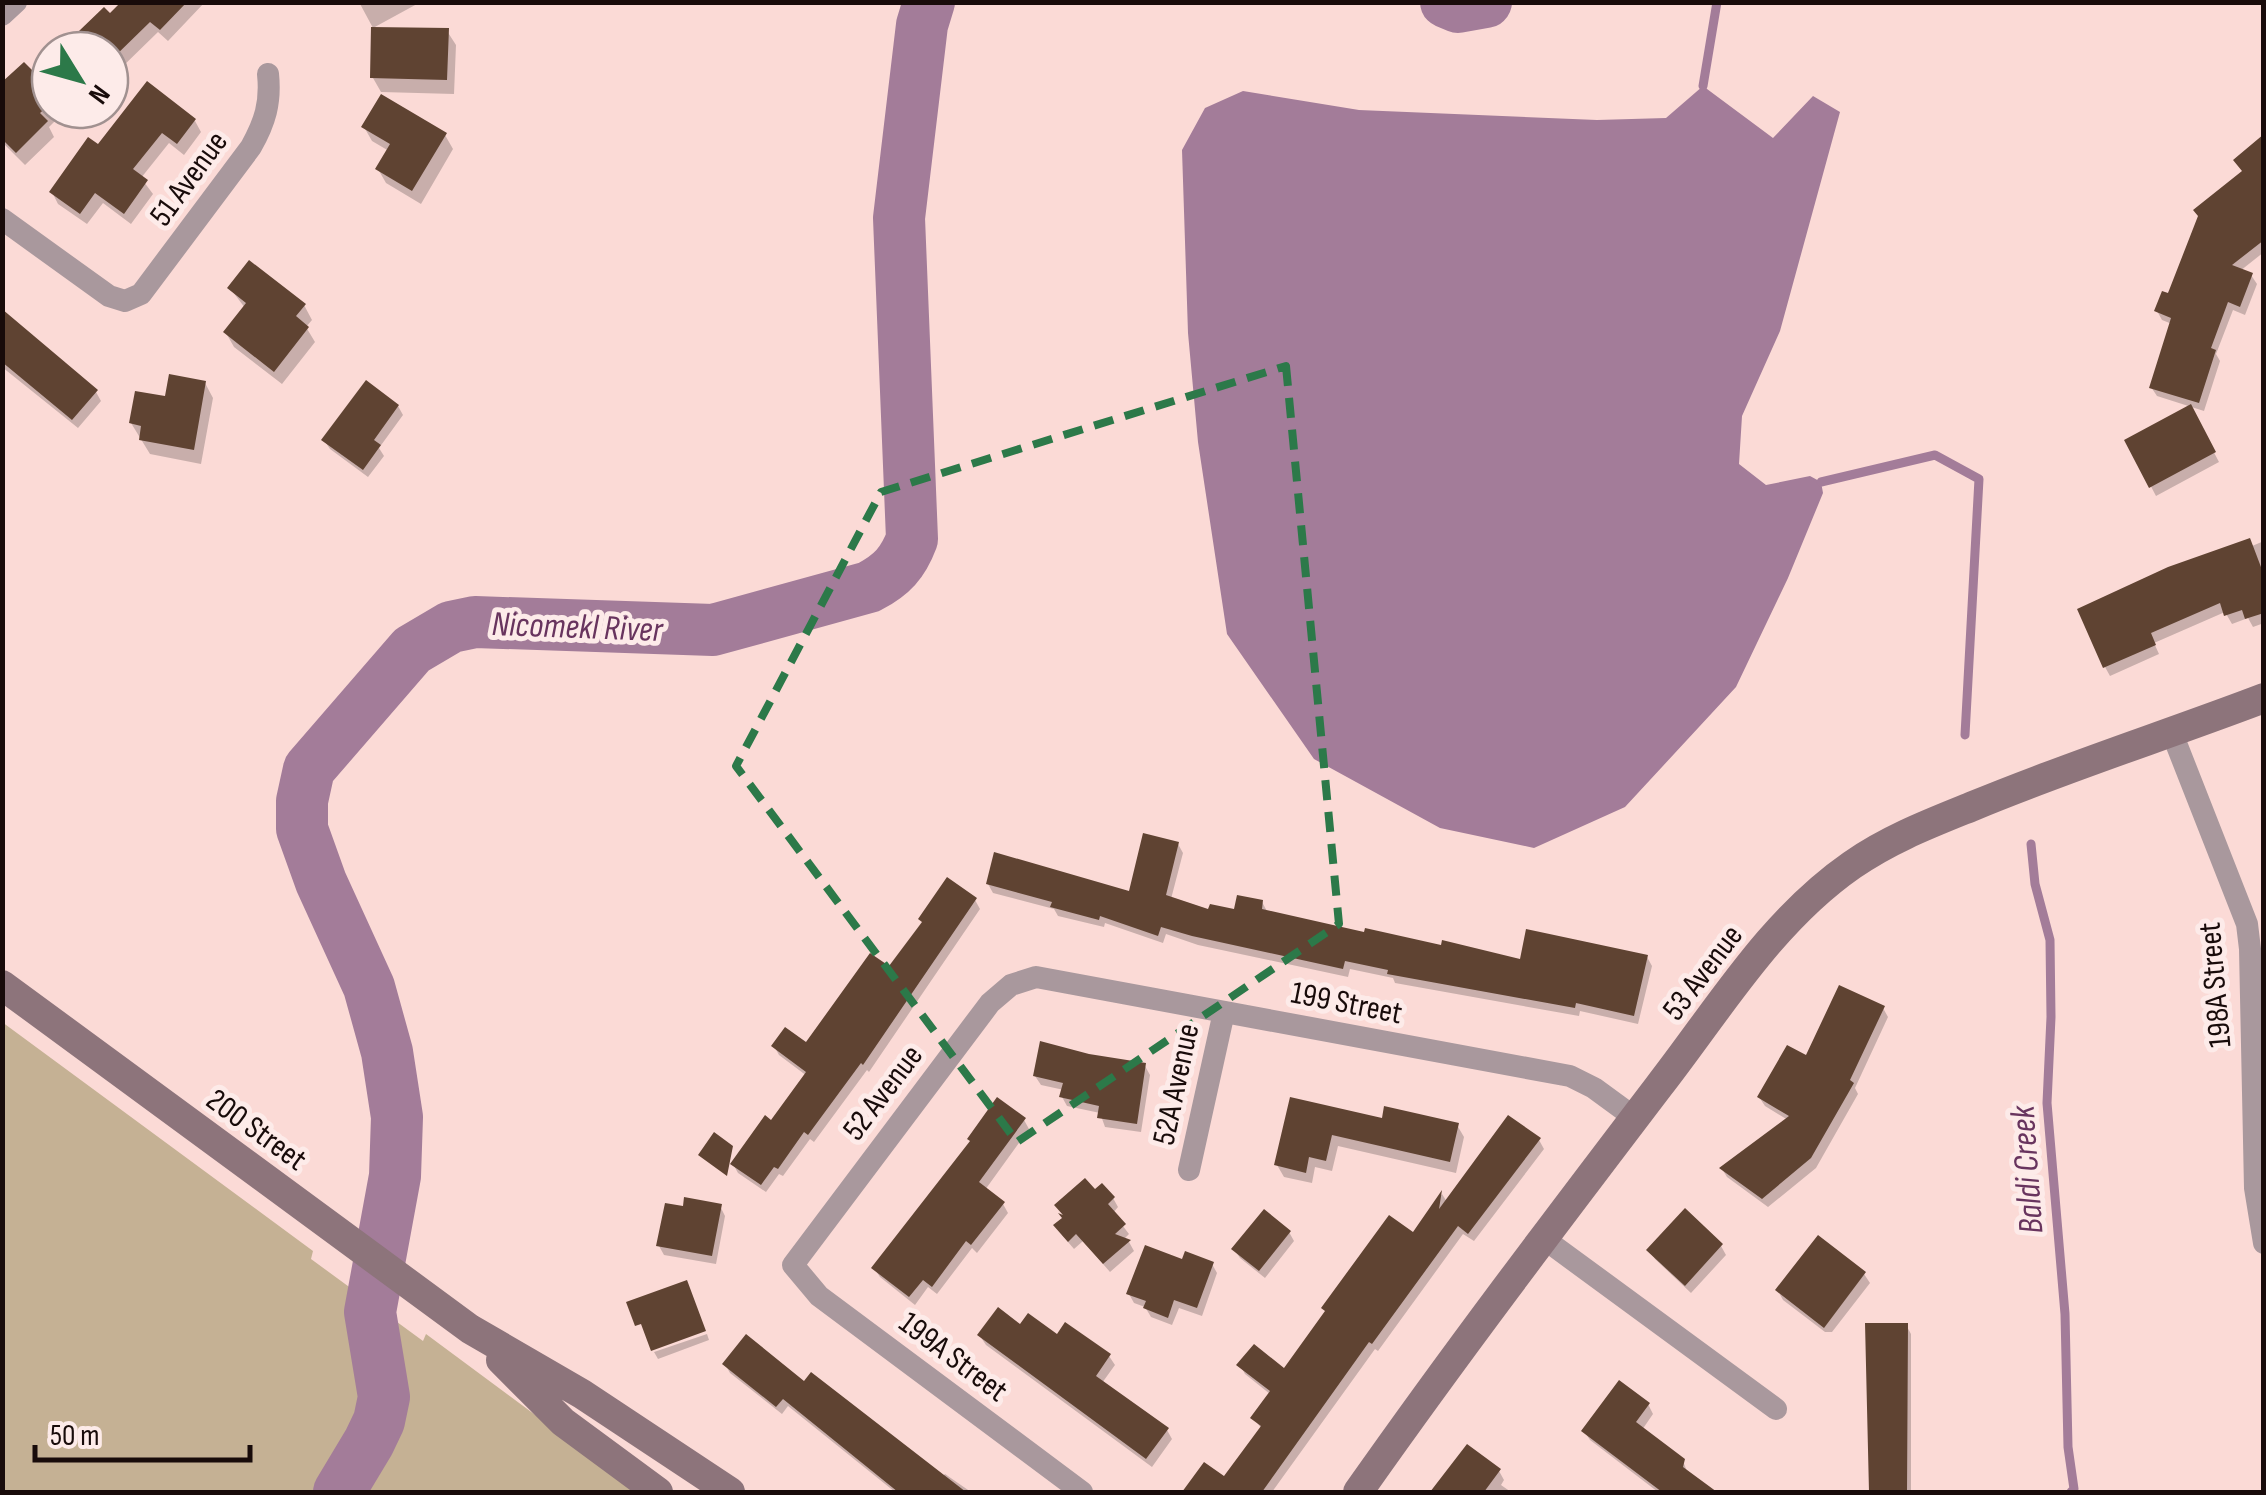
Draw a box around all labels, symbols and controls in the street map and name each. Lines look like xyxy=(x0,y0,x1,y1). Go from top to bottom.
north arrow xyxy=(30,30,130,130)
text: N xyxy=(81,78,116,110)
street label: 51 Avenue xyxy=(142,124,237,234)
water label: Nicomekl River xyxy=(491,603,664,652)
street label: 53 Avenue xyxy=(1655,917,1752,1028)
street label: 198A Street xyxy=(2191,921,2240,1049)
street label: 199 Street xyxy=(1288,974,1405,1033)
street label: 52A Avenue xyxy=(1145,1020,1208,1149)
street label: 52 Avenue xyxy=(835,1037,932,1148)
street label: 200 Street xyxy=(198,1081,314,1180)
water label: Baldi Creek xyxy=(2002,1104,2053,1235)
street label: 199A Street xyxy=(891,1304,1015,1411)
scale bar xyxy=(35,1400,250,1462)
text: 50 m xyxy=(50,1418,99,1454)

